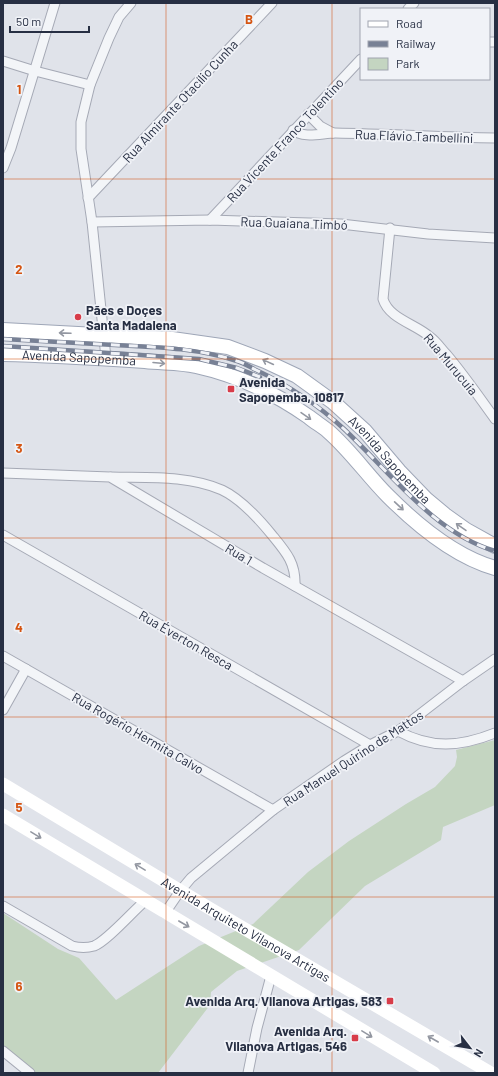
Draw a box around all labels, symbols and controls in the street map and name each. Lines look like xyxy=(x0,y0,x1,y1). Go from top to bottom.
scale bar xyxy=(10,8,89,34)
legend xyxy=(360,8,490,80)
text: B xyxy=(245,11,253,27)
text: 50 m xyxy=(16,14,41,28)
text: Road xyxy=(396,16,423,30)
street label: Rua Almirante Otacílio Cunha xyxy=(119,36,241,166)
text: Railway xyxy=(396,36,436,50)
text: Park xyxy=(396,56,420,70)
street label: Rua Vicente Franco Tolentino xyxy=(223,74,347,206)
text: 1 xyxy=(17,81,21,97)
street label: Rua Flávio Tambellini xyxy=(355,126,473,146)
street label: Rua Guaiana Timbó xyxy=(240,213,348,233)
text: 2 xyxy=(15,261,23,277)
place label: Pães e Doçes Santa Madalena xyxy=(86,302,177,333)
marker: Pães e Doçes Santa Madalena xyxy=(73,312,83,322)
one-way arrow xyxy=(59,329,72,337)
street label: Rua Murucuia xyxy=(421,330,481,398)
street label: Avenida Sapopemba xyxy=(22,347,136,368)
one-way arrow xyxy=(262,358,274,365)
one-way arrow xyxy=(152,359,165,366)
place label: Avenida Sapopemba, 10817 xyxy=(239,374,344,405)
marker: Avenida Sapopemba, 10817 xyxy=(226,384,236,394)
one-way arrow xyxy=(301,412,312,420)
street label: Avenida Sapopemba xyxy=(345,412,434,507)
text: 3 xyxy=(15,440,23,456)
one-way arrow xyxy=(394,501,404,511)
one-way arrow xyxy=(456,523,467,531)
street label: Rua 1 xyxy=(223,540,255,568)
street label: Rua Éverton Resca xyxy=(136,607,236,673)
text: 4 xyxy=(15,619,23,635)
street label: Rua Rogério Hermita Calvo xyxy=(69,689,207,777)
street label: Rua Manuel Quirino de Mattos xyxy=(280,707,426,809)
text: 5 xyxy=(15,799,23,815)
one-way arrow xyxy=(30,831,41,839)
one-way arrow xyxy=(134,862,146,870)
street label: Avenida Arquiteto Vilanova Artigas xyxy=(159,873,333,985)
one-way arrow xyxy=(178,920,190,928)
text: 6 xyxy=(16,978,23,994)
place label: Avenida Arq. Vilanova Artigas, 583 xyxy=(185,993,382,1009)
marker: Avenida Arq. Vilanova Artigas, 583 xyxy=(385,996,395,1006)
place label: Avenida Arq. Vilanova Artigas, 546 xyxy=(225,1023,347,1054)
north arrow xyxy=(450,1028,490,1068)
one-way arrow xyxy=(361,1030,373,1038)
marker: Avenida Arq. Vilanova Artigas, 546 xyxy=(350,1033,360,1043)
one-way arrow xyxy=(427,1035,439,1043)
text: N xyxy=(472,1047,486,1060)

